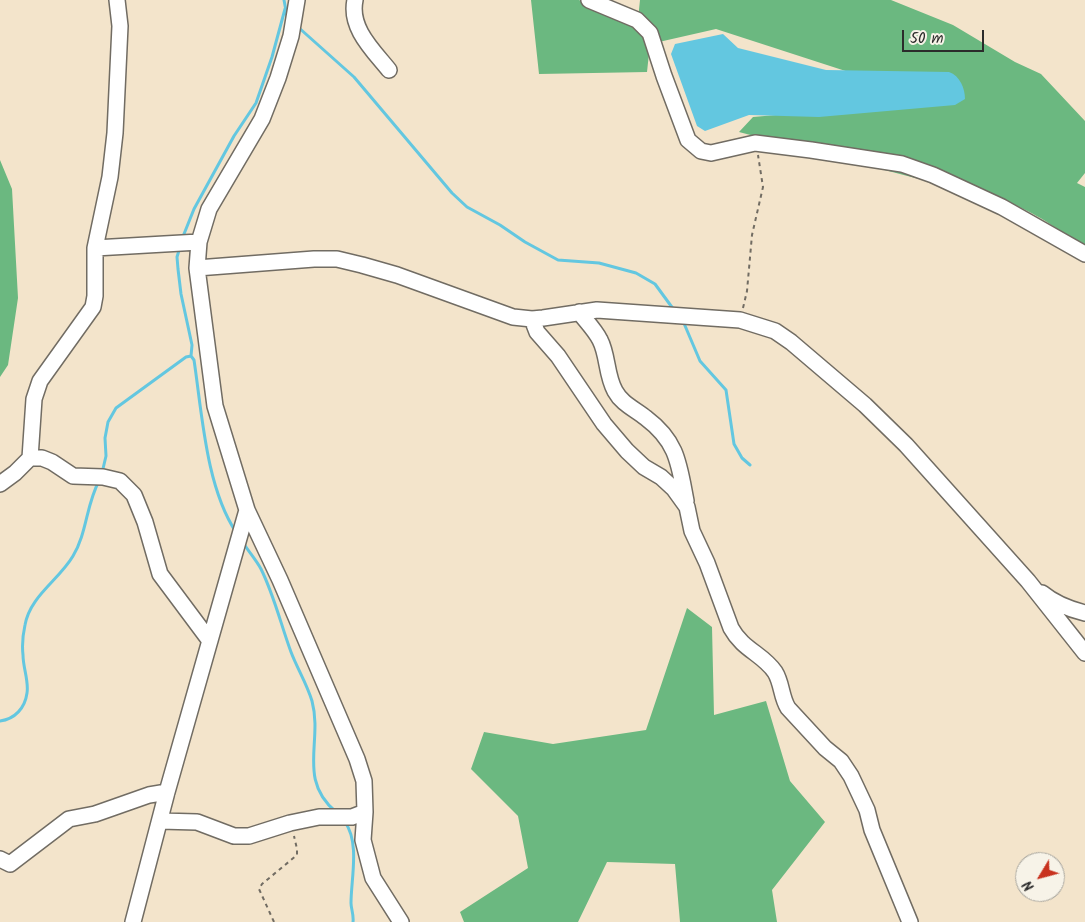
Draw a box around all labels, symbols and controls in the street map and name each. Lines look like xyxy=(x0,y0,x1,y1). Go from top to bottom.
scale bar xyxy=(905,20,988,52)
text: 50 m xyxy=(910,27,944,51)
north arrow xyxy=(1015,852,1065,902)
text: N xyxy=(1017,875,1040,896)

